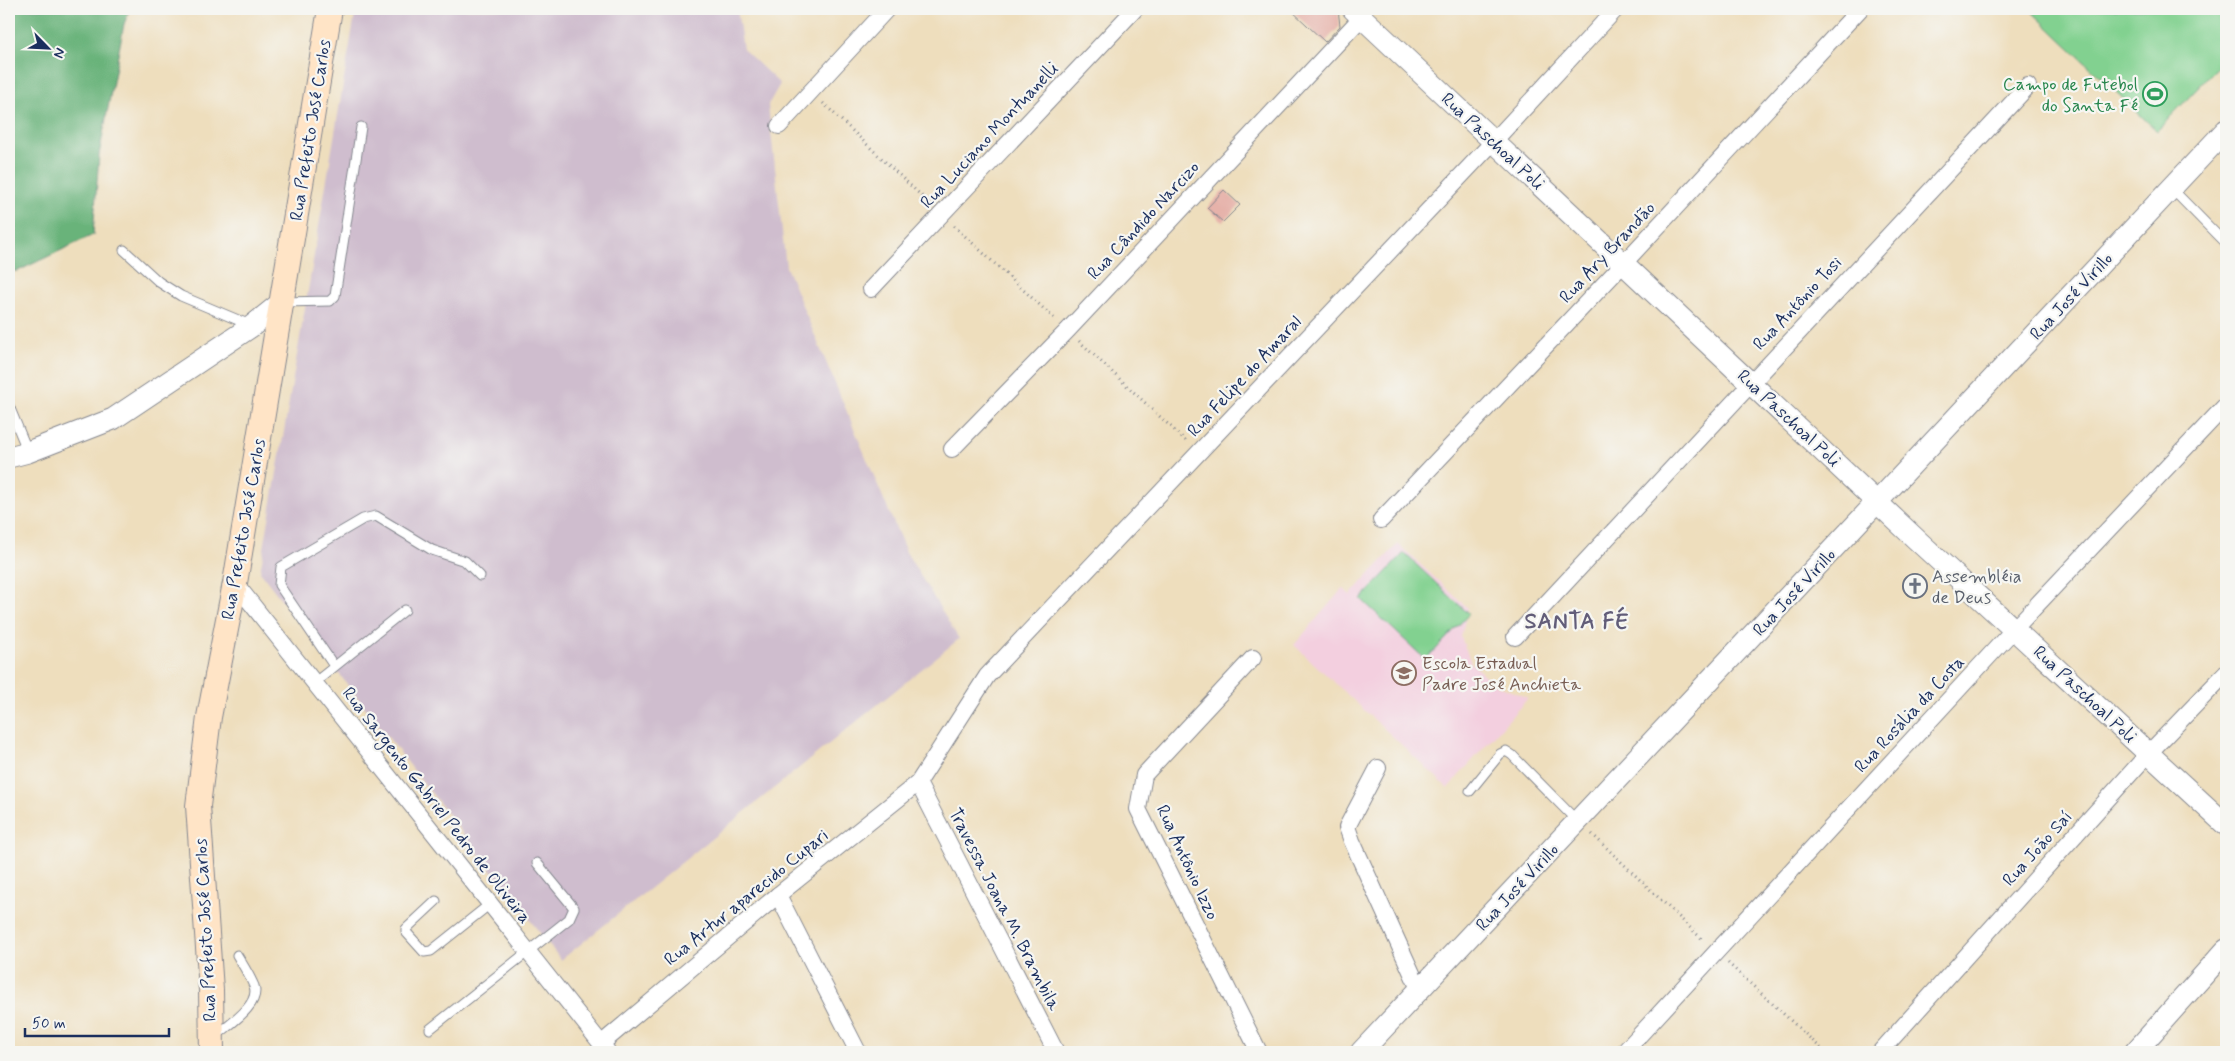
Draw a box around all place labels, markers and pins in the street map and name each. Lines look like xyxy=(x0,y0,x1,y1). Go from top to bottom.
place label: Campo de Futebol do Santa Fé xyxy=(2003,73,2138,118)
sports icon: Campo de Futebol do Santa Fé xyxy=(2142,81,2168,107)
place label: Assembléia de Deus xyxy=(1932,565,2022,610)
church icon: Assembléia de Deus xyxy=(1902,573,1928,599)
place label: Escola Estadual Padre José Anchieta xyxy=(1422,652,1581,697)
school or university icon: Escola Estadual Padre José Anchieta xyxy=(1391,660,1417,686)

